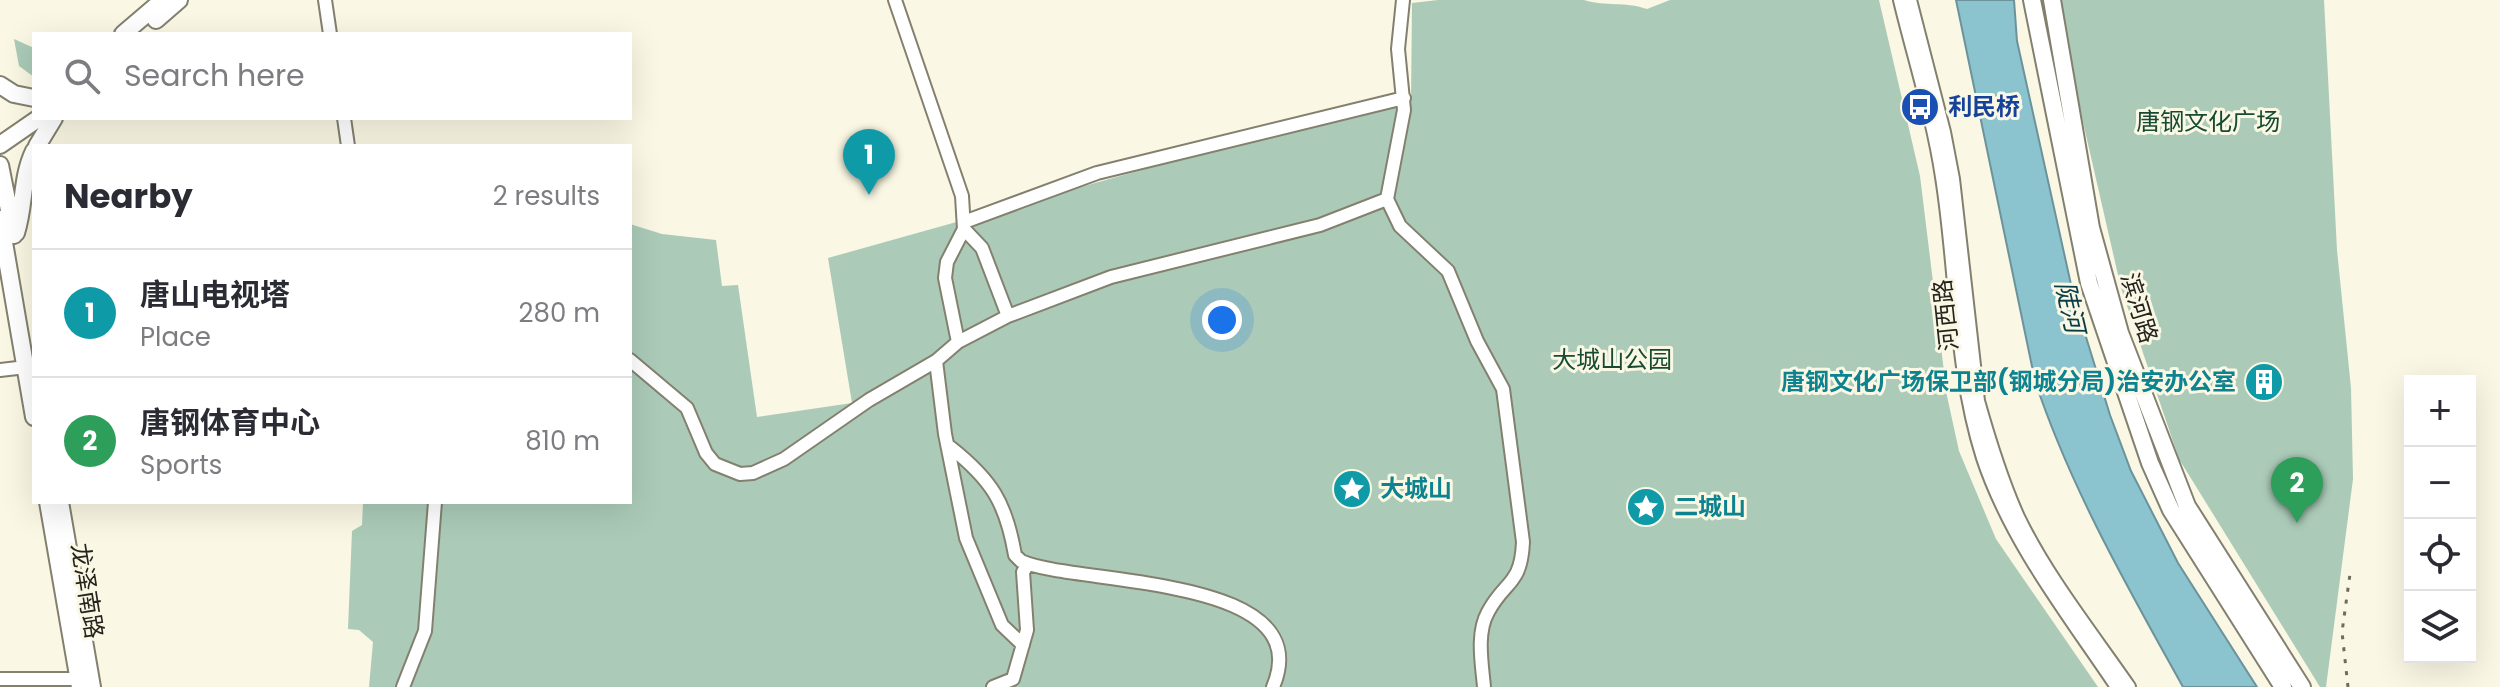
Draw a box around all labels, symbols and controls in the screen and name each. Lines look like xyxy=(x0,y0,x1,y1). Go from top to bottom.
search box xyxy=(32,32,632,120)
icon: search xyxy=(60,54,104,98)
text: Search here xyxy=(124,54,305,97)
bus stop icon: 利民桥 xyxy=(1899,86,1941,128)
place label: 利民桥 xyxy=(1948,90,2020,123)
park label: 唐钢文化广场 xyxy=(2136,105,2280,138)
pin: 1 xyxy=(843,129,895,195)
text: Nearby xyxy=(64,172,193,220)
text: 2 results xyxy=(493,178,600,214)
street label: 滨河路 xyxy=(2113,269,2166,347)
text: 唐山电视塔 xyxy=(140,273,290,316)
street label: 河西路 xyxy=(1925,278,1966,353)
water label: 陡河 xyxy=(2047,278,2095,341)
text: 1 xyxy=(85,295,95,331)
text: 280 m xyxy=(519,295,600,331)
your location xyxy=(1202,300,1242,340)
text: Place xyxy=(140,319,211,355)
park label: 大城山公园 xyxy=(1552,343,1672,376)
building icon: 唐钢文化广场保卫部(钢城分局)治安办公室 xyxy=(2243,361,2285,403)
place label: 唐钢文化广场保卫部(钢城分局)治安办公室 xyxy=(1781,365,2236,398)
map controls xyxy=(2404,375,2476,663)
button: + xyxy=(2404,375,2476,447)
text: 唐钢体育中心 xyxy=(140,401,320,444)
text: 2 xyxy=(83,423,97,459)
text: 810 m xyxy=(525,423,600,459)
text: Sports xyxy=(140,447,222,483)
button: − xyxy=(2404,447,2476,519)
pin: 2 xyxy=(2271,457,2323,523)
place icon: 大城山 xyxy=(1331,468,1373,510)
place label: 大城山 xyxy=(1380,472,1452,505)
place icon: 二城山 xyxy=(1625,486,1667,528)
place label: 二城山 xyxy=(1674,490,1746,523)
button: locate xyxy=(2404,519,2476,591)
street label: 龙泽南路 xyxy=(64,541,111,641)
button: layers xyxy=(2404,591,2476,663)

